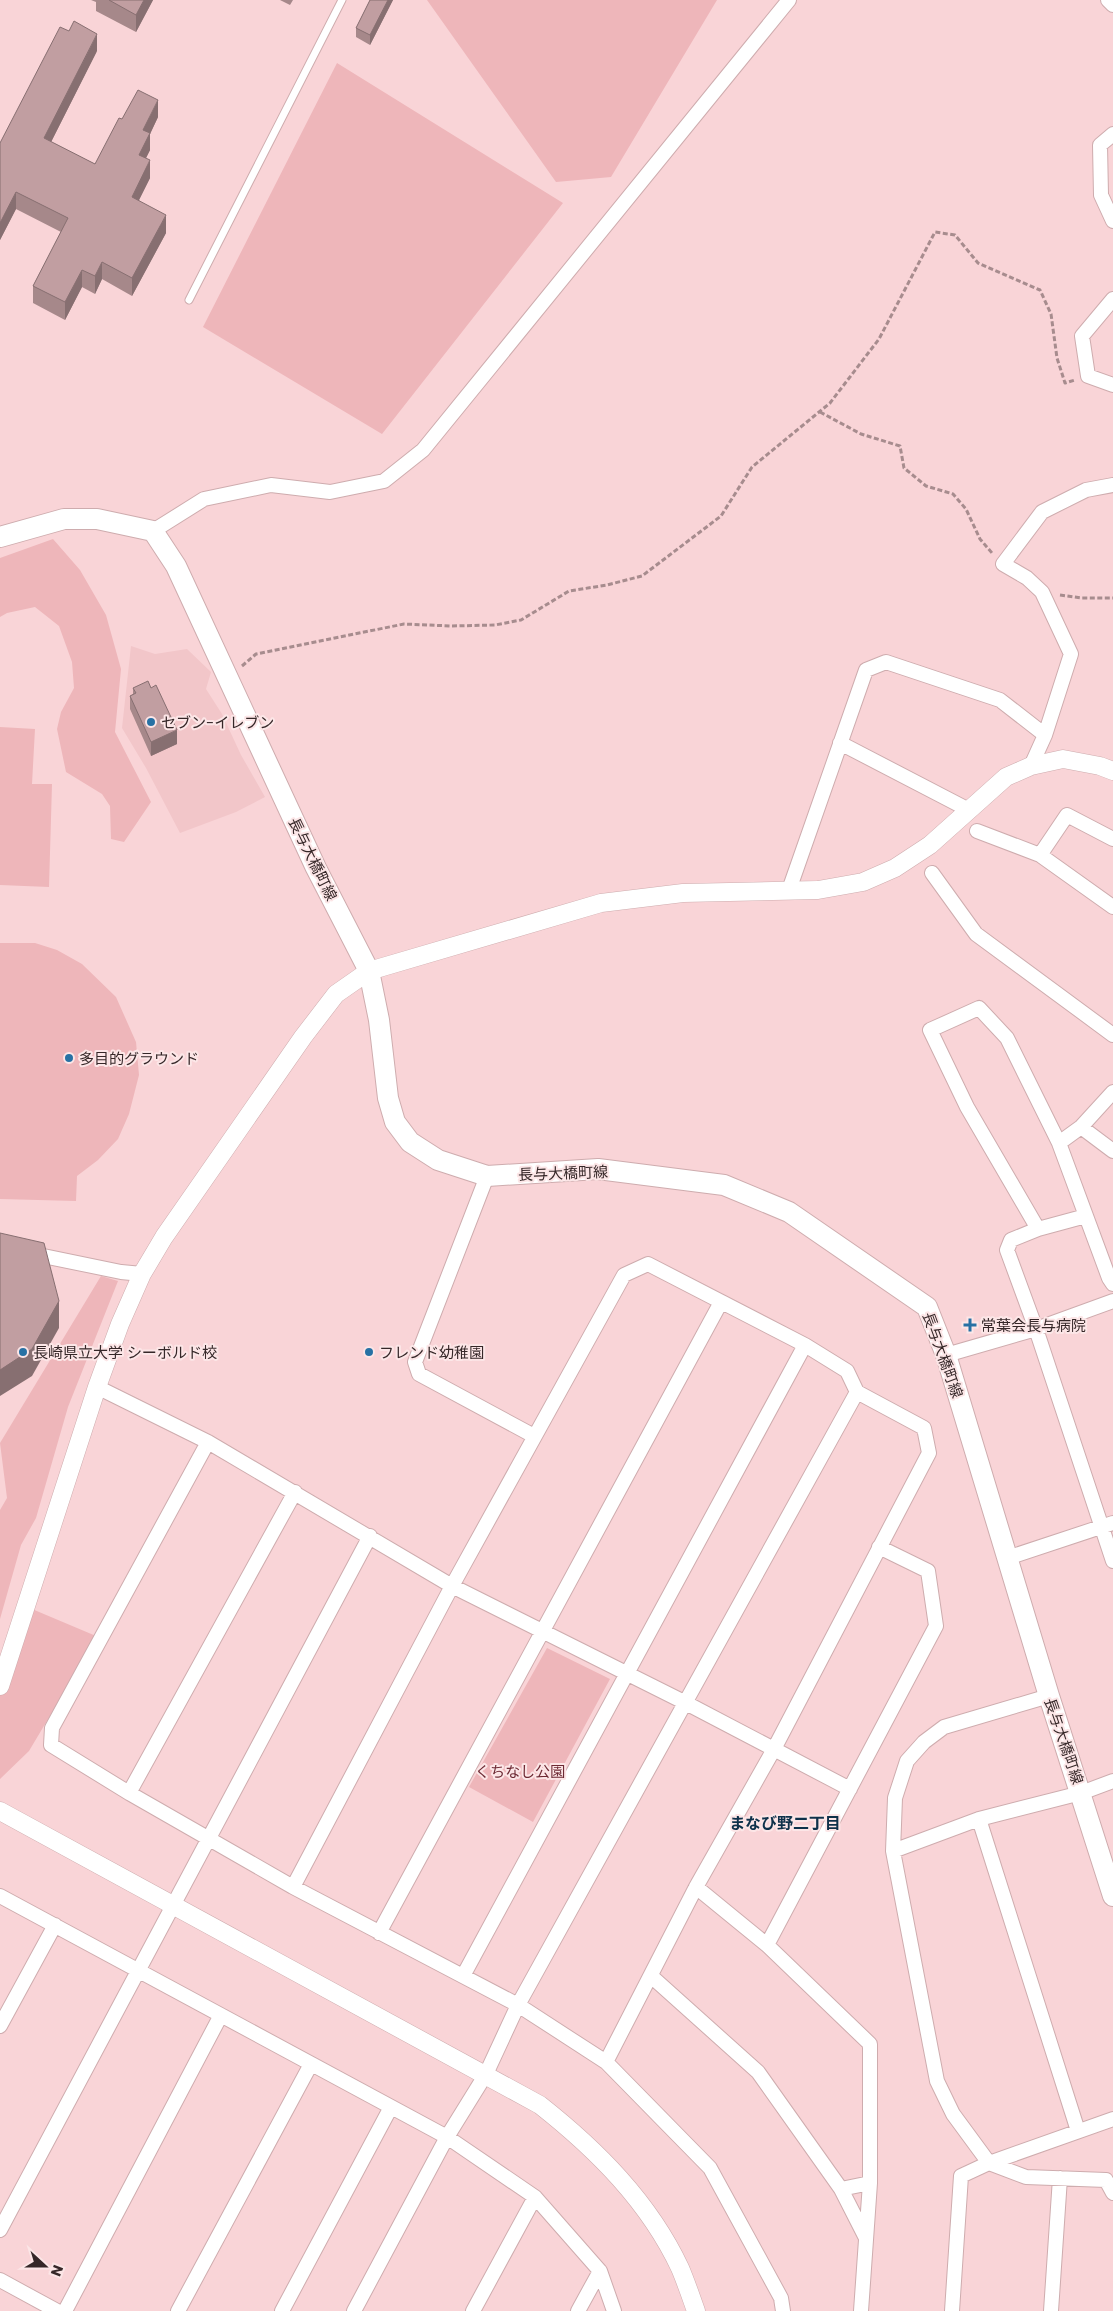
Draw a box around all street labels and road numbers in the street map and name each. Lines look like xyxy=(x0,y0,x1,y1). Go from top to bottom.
street label: 長与大橋町線 xyxy=(284,814,342,904)
street label: 長与大橋町線 xyxy=(518,1161,608,1185)
street label: 長与大橋町線 xyxy=(918,1309,968,1401)
street label: 長与大橋町線 xyxy=(1039,1695,1089,1787)

